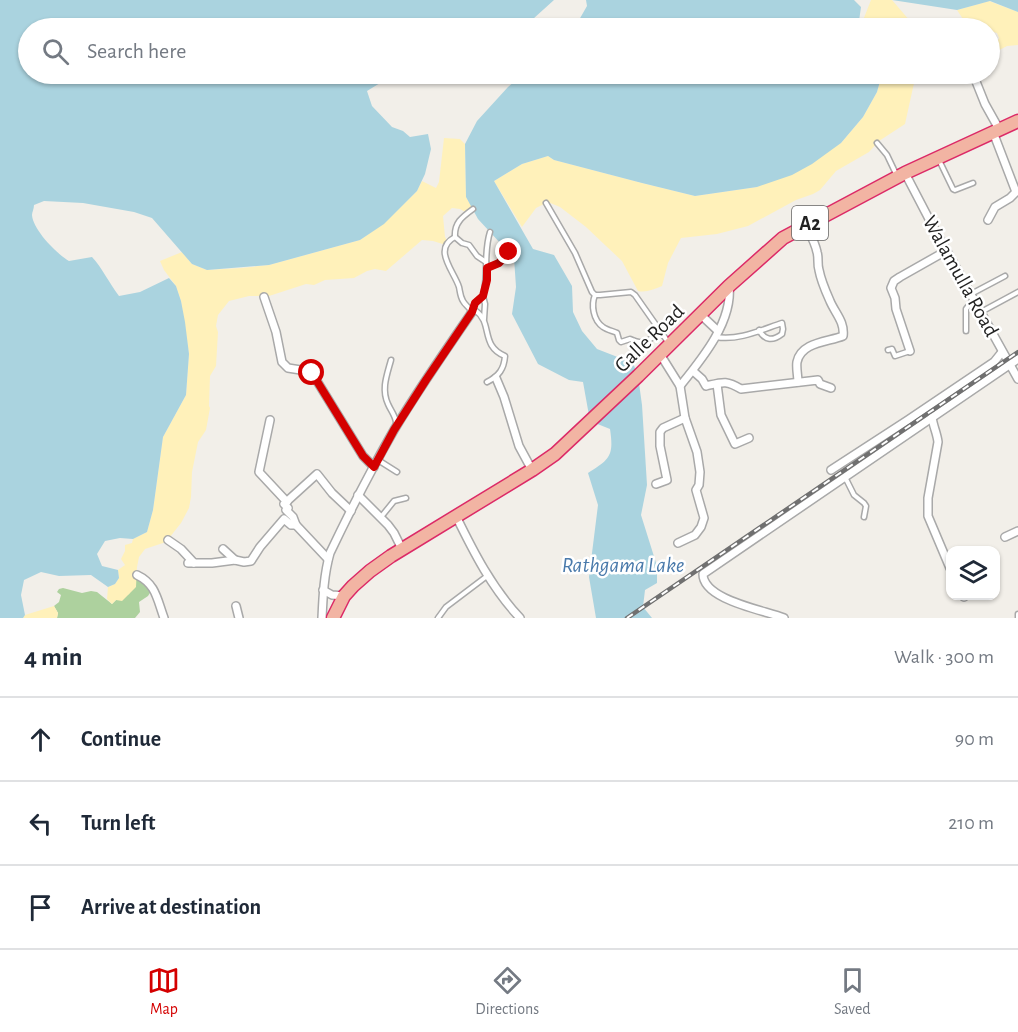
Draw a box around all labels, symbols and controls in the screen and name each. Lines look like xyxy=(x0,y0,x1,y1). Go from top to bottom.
search box xyxy=(18,18,1000,84)
icon: search xyxy=(39,35,72,68)
text: Search here xyxy=(87,40,186,62)
road number: A2 xyxy=(792,206,828,240)
street label: Walamulla Road xyxy=(919,212,1002,340)
route end xyxy=(495,238,521,264)
street label: Galle Road xyxy=(611,300,688,376)
route start xyxy=(298,359,324,385)
map controls xyxy=(946,546,1000,600)
button: layers xyxy=(946,546,1000,600)
water label: Rathgama Lake xyxy=(562,554,684,576)
text: 4 min xyxy=(24,644,83,670)
text: Walk · 300 m xyxy=(894,647,994,667)
icon: ahead xyxy=(24,723,57,756)
text: Continue xyxy=(81,728,161,750)
text: 90 m xyxy=(955,729,994,749)
icon: left xyxy=(24,807,57,840)
text: Turn left xyxy=(81,812,155,834)
text: 210 m xyxy=(948,813,994,833)
icon: arrive xyxy=(24,891,57,924)
text: Arrive at destination xyxy=(81,896,261,918)
tab: Map xyxy=(147,964,180,1019)
tab: Directions xyxy=(475,964,539,1019)
tab: Saved xyxy=(834,964,871,1019)

